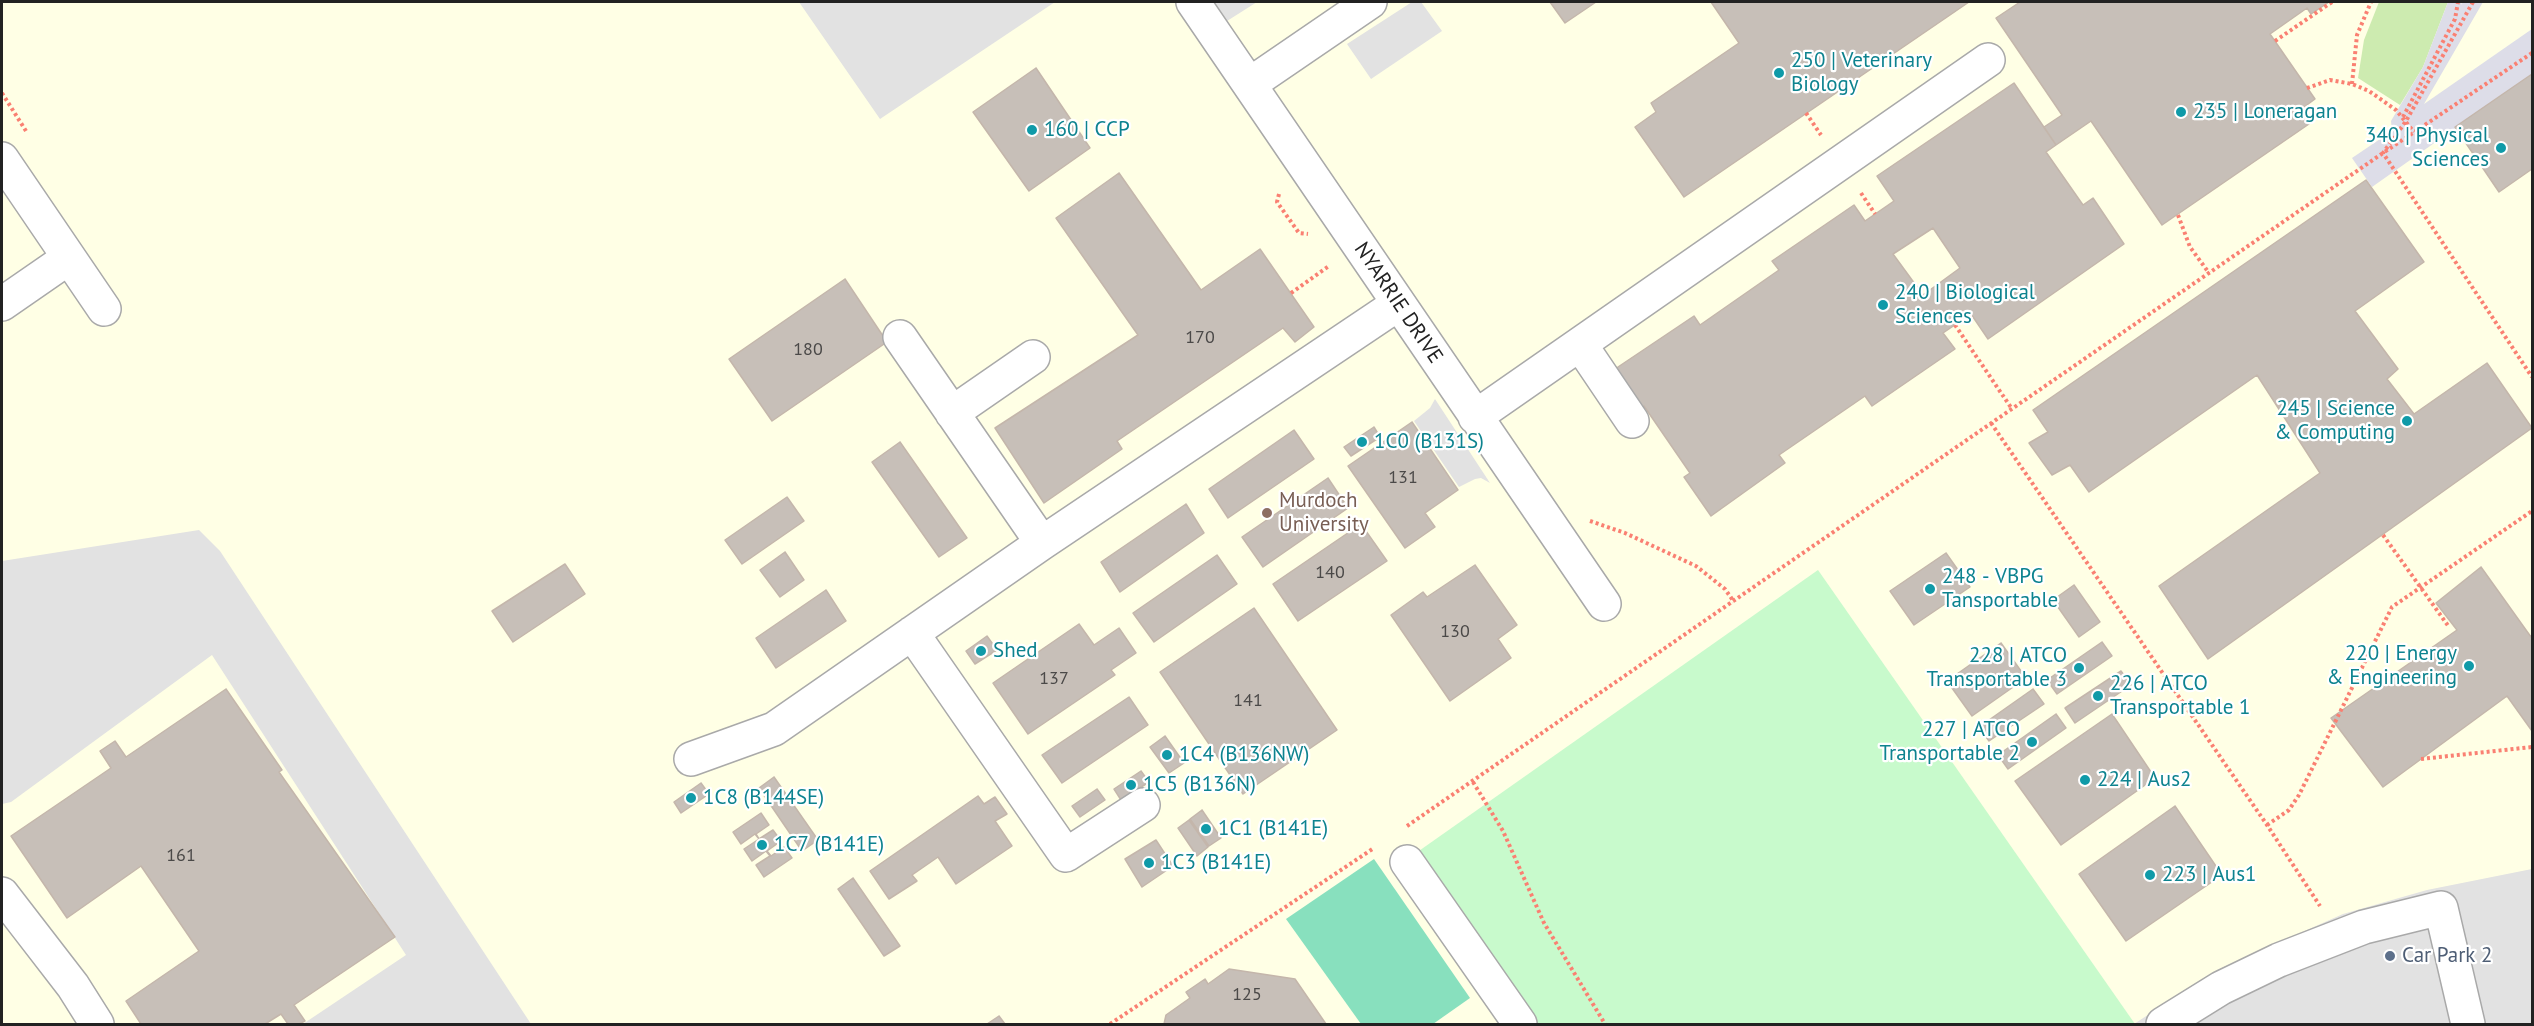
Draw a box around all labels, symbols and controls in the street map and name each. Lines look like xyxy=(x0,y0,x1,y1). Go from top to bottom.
place label: 250 | Veterinary Biology xyxy=(1791,48,1932,98)
marker: 250 | Veterinary Biology xyxy=(1772,66,1786,80)
place label: 235 | Loneragan xyxy=(2193,99,2337,125)
marker: 235 | Loneragan xyxy=(2174,105,2188,119)
place label: 160 | CCP xyxy=(1044,117,1130,143)
marker: 160 | CCP xyxy=(1025,123,1039,137)
place label: 340 | Physical Sciences xyxy=(2365,123,2489,173)
marker: 340 | Physical Sciences xyxy=(2494,141,2508,155)
street label: NYARRIE DRIVE xyxy=(1348,238,1448,368)
place label: 240 | Biological Sciences xyxy=(1895,280,2035,330)
marker: 240 | Biological Sciences xyxy=(1876,298,1890,312)
house number: 170 xyxy=(1185,327,1215,349)
house number: 180 xyxy=(793,339,823,361)
place label: 245 | Science & Computing xyxy=(2275,396,2395,446)
marker: 245 | Science & Computing xyxy=(2400,414,2414,428)
place label: 1C0 (B131S) xyxy=(1374,429,1484,455)
marker: 1C0 (B131S) xyxy=(1355,435,1369,449)
house number: 131 xyxy=(1388,467,1418,489)
place label: Murdoch University xyxy=(1279,488,1369,538)
marker: Murdoch University xyxy=(1260,506,1274,520)
house number: 140 xyxy=(1315,562,1345,584)
place label: 248 - VBPG Tansportable xyxy=(1942,564,2058,614)
marker: 248 - VBPG Tansportable xyxy=(1923,582,1937,596)
house number: 130 xyxy=(1440,621,1470,643)
place label: Shed xyxy=(993,638,1038,664)
place label: 220 | Energy & Engineering xyxy=(2327,641,2457,691)
place label: 228 | ATCO Transportable 3 xyxy=(1927,643,2067,693)
marker: Shed xyxy=(974,644,988,658)
marker: 220 | Energy & Engineering xyxy=(2462,659,2476,673)
marker: 228 | ATCO Transportable 3 xyxy=(2072,661,2086,675)
house number: 137 xyxy=(1039,668,1069,690)
place label: 226 | ATCO Transportable 1 xyxy=(2110,671,2250,721)
marker: 226 | ATCO Transportable 1 xyxy=(2091,689,2105,703)
house number: 141 xyxy=(1233,690,1263,712)
place label: 227 | ATCO Transportable 2 xyxy=(1880,717,2020,767)
marker: 227 | ATCO Transportable 2 xyxy=(2025,735,2039,749)
place label: 1C4 (B136NW) xyxy=(1179,742,1309,768)
marker: 1C4 (B136NW) xyxy=(1160,748,1174,762)
place label: 224 | Aus2 xyxy=(2097,767,2191,793)
place label: 1C5 (B136N) xyxy=(1143,772,1256,798)
marker: 224 | Aus2 xyxy=(2078,773,2092,787)
marker: 1C5 (B136N) xyxy=(1124,778,1138,792)
place label: 1C8 (B144SE) xyxy=(703,785,824,811)
marker: 1C8 (B144SE) xyxy=(684,791,698,805)
place label: 1C1 (B141E) xyxy=(1218,816,1328,842)
marker: 1C1 (B141E) xyxy=(1199,822,1213,836)
place label: 1C7 (B141E) xyxy=(774,832,884,858)
marker: 1C7 (B141E) xyxy=(755,838,769,852)
house number: 161 xyxy=(166,845,196,867)
place label: 1C3 (B141E) xyxy=(1161,850,1271,876)
marker: 1C3 (B141E) xyxy=(1142,856,1156,870)
place label: 223 | Aus1 xyxy=(2162,862,2256,888)
marker: 223 | Aus1 xyxy=(2143,868,2157,882)
place label: Car Park 2 xyxy=(2402,943,2492,969)
marker: Car Park 2 xyxy=(2383,949,2397,963)
house number: 125 xyxy=(1232,984,1262,1006)

